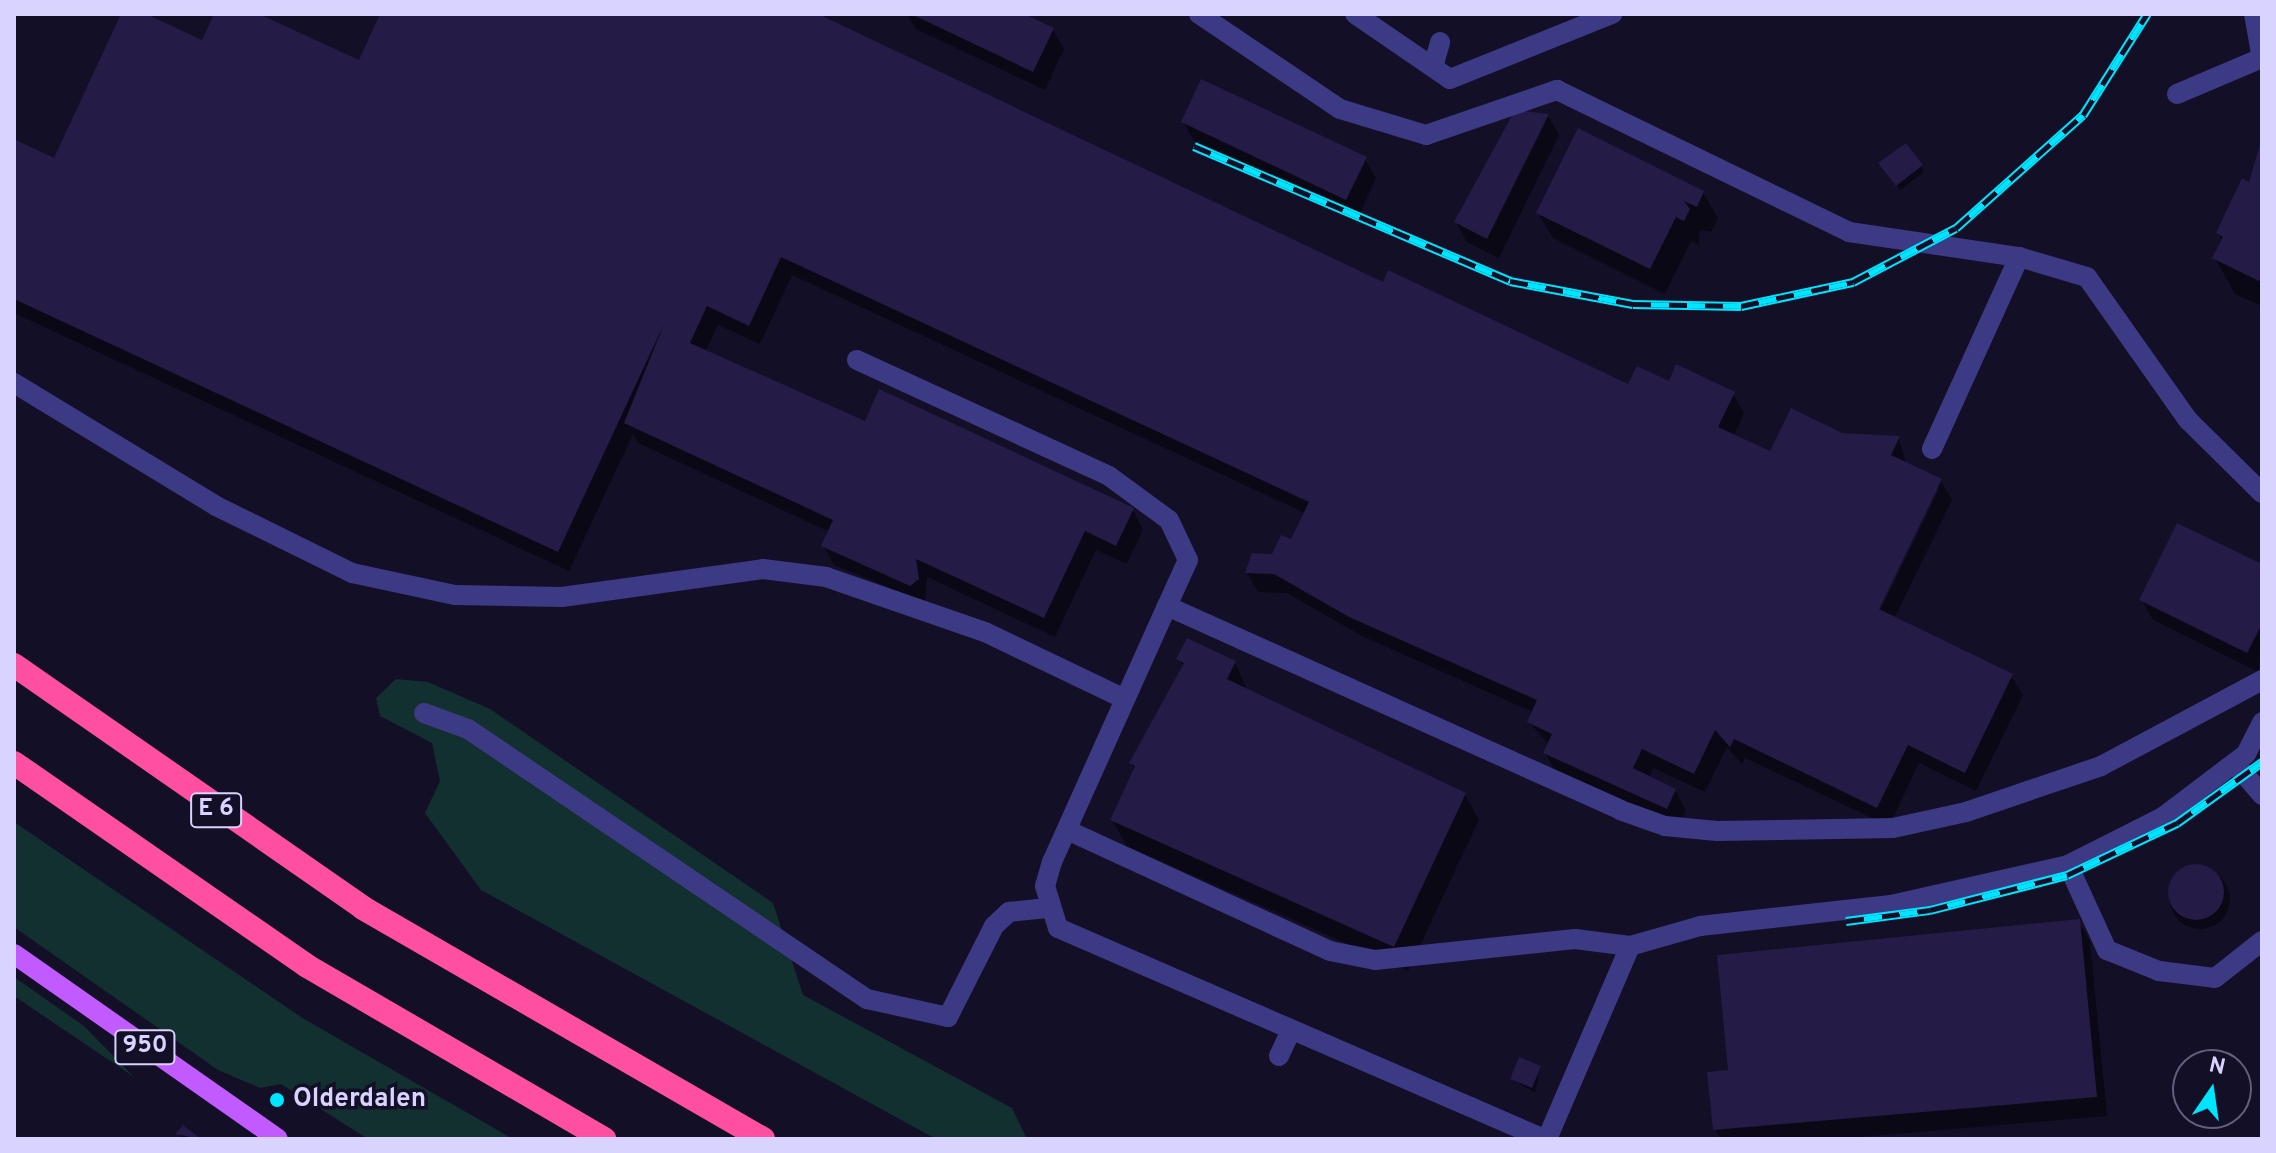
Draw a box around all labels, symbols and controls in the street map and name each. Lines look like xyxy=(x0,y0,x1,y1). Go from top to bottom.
road number: E 6 xyxy=(190,790,242,830)
road number: 950 xyxy=(113,1027,177,1067)
north arrow xyxy=(2172,1049,2252,1129)
text: N xyxy=(2206,1052,2228,1082)
place label: Olderdalen xyxy=(293,1084,426,1116)
marker: Olderdalen xyxy=(268,1091,286,1109)

